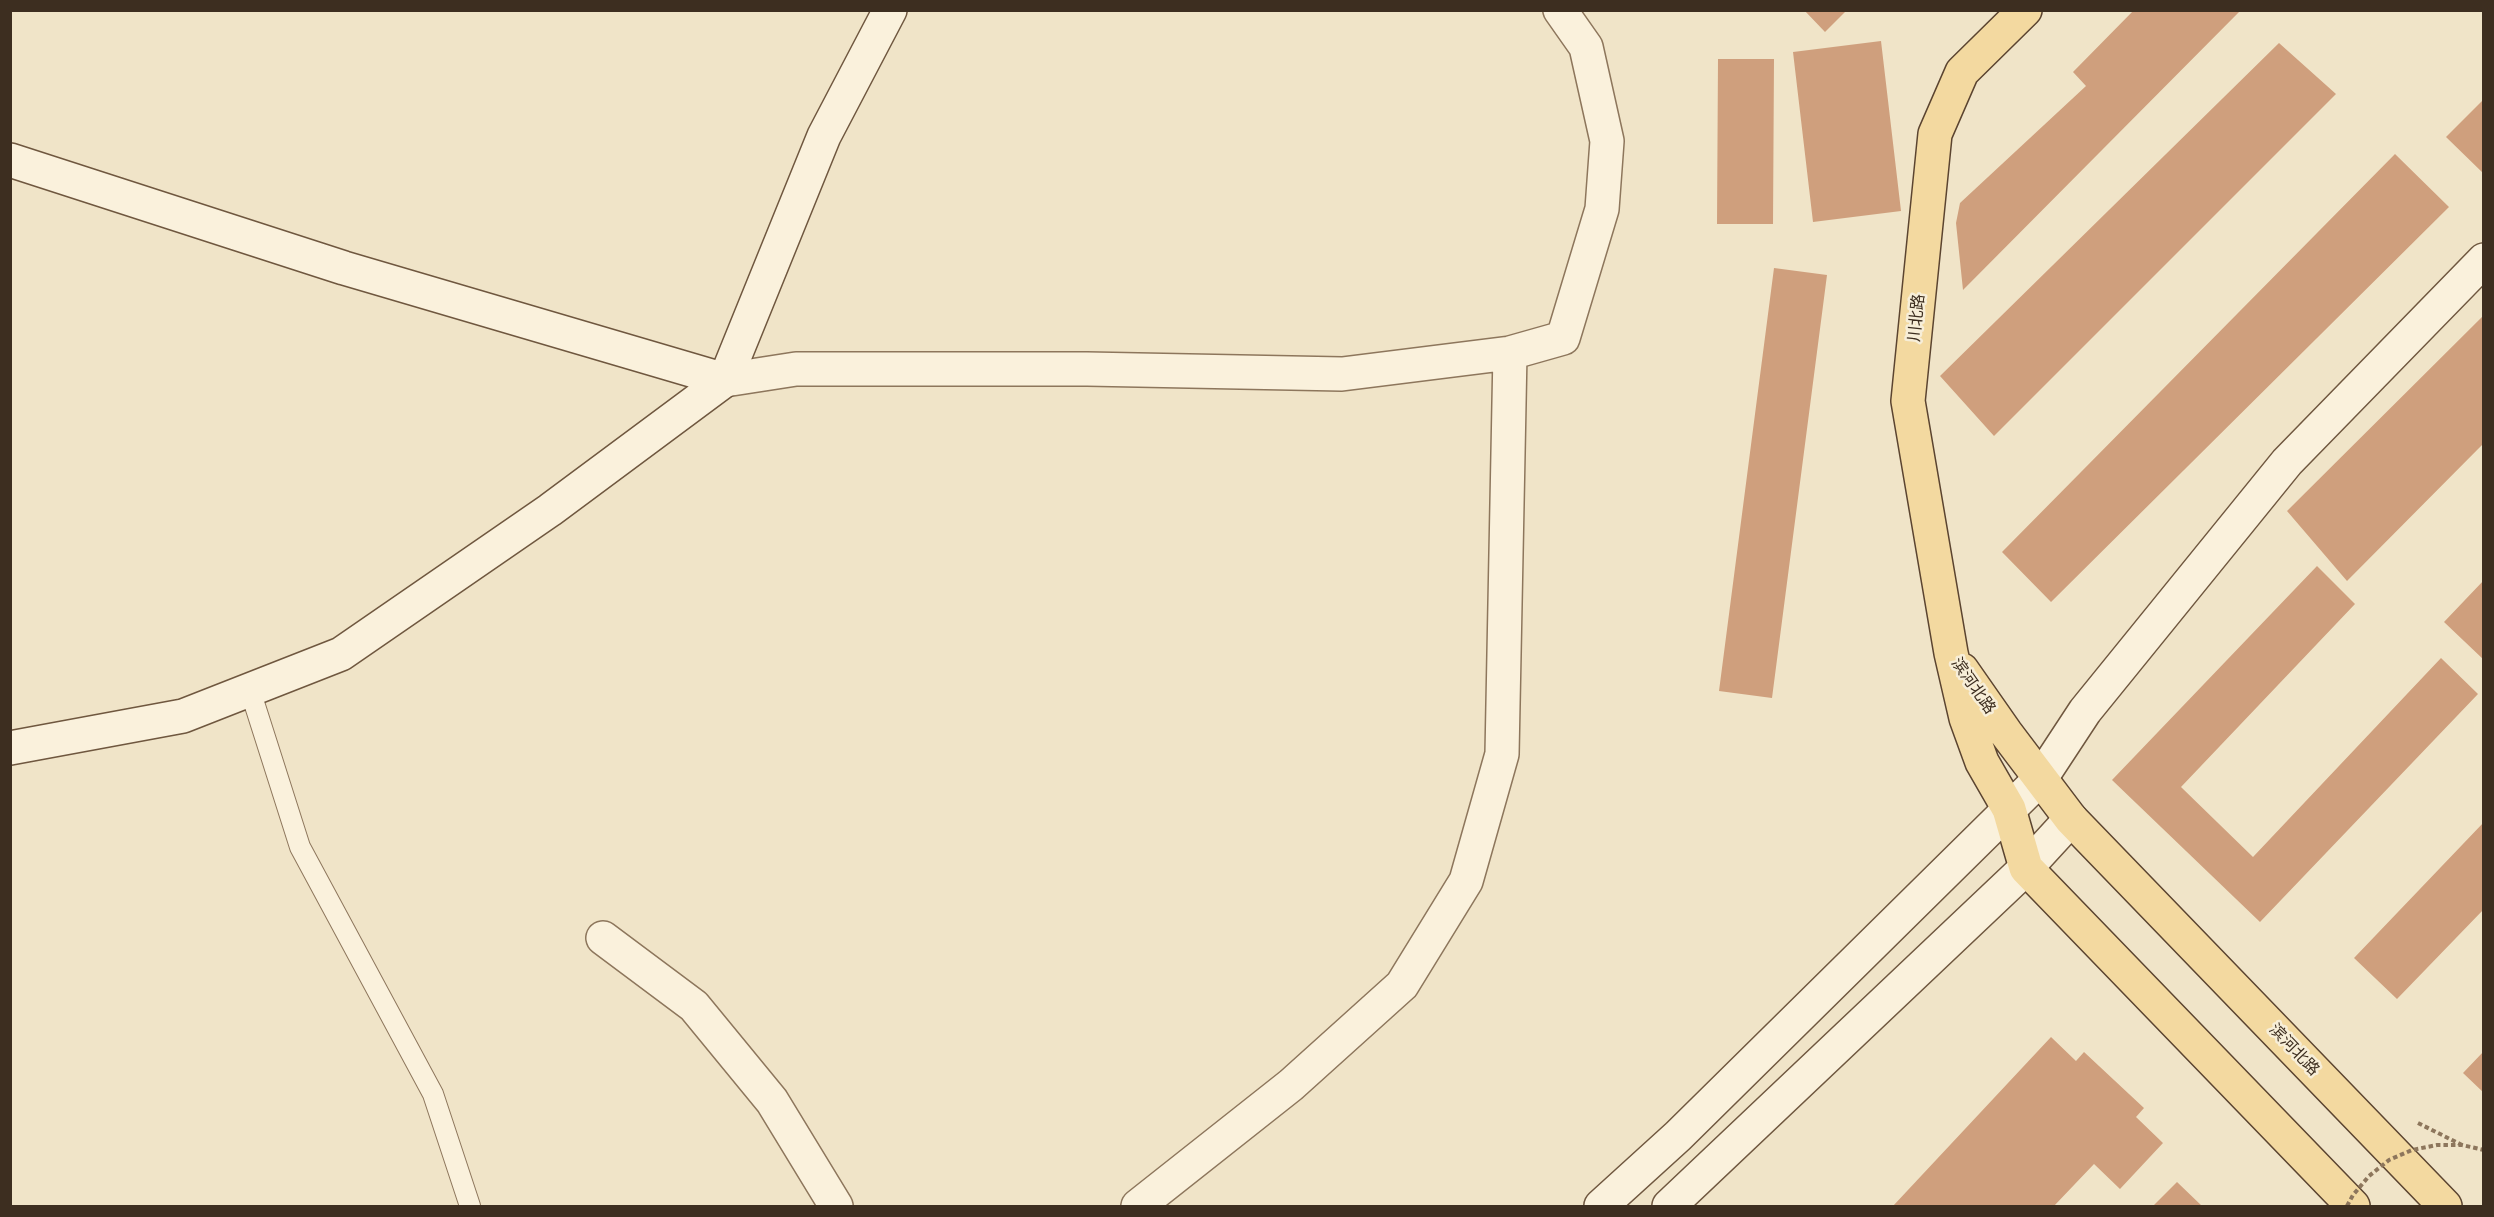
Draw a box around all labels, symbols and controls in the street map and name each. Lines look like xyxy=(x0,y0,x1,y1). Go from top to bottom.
street label: 川北路 xyxy=(1905,293,1929,343)
street label: 滨河北路 xyxy=(1947,654,1999,718)
street label: 滨河北路 xyxy=(2265,1020,2323,1080)

